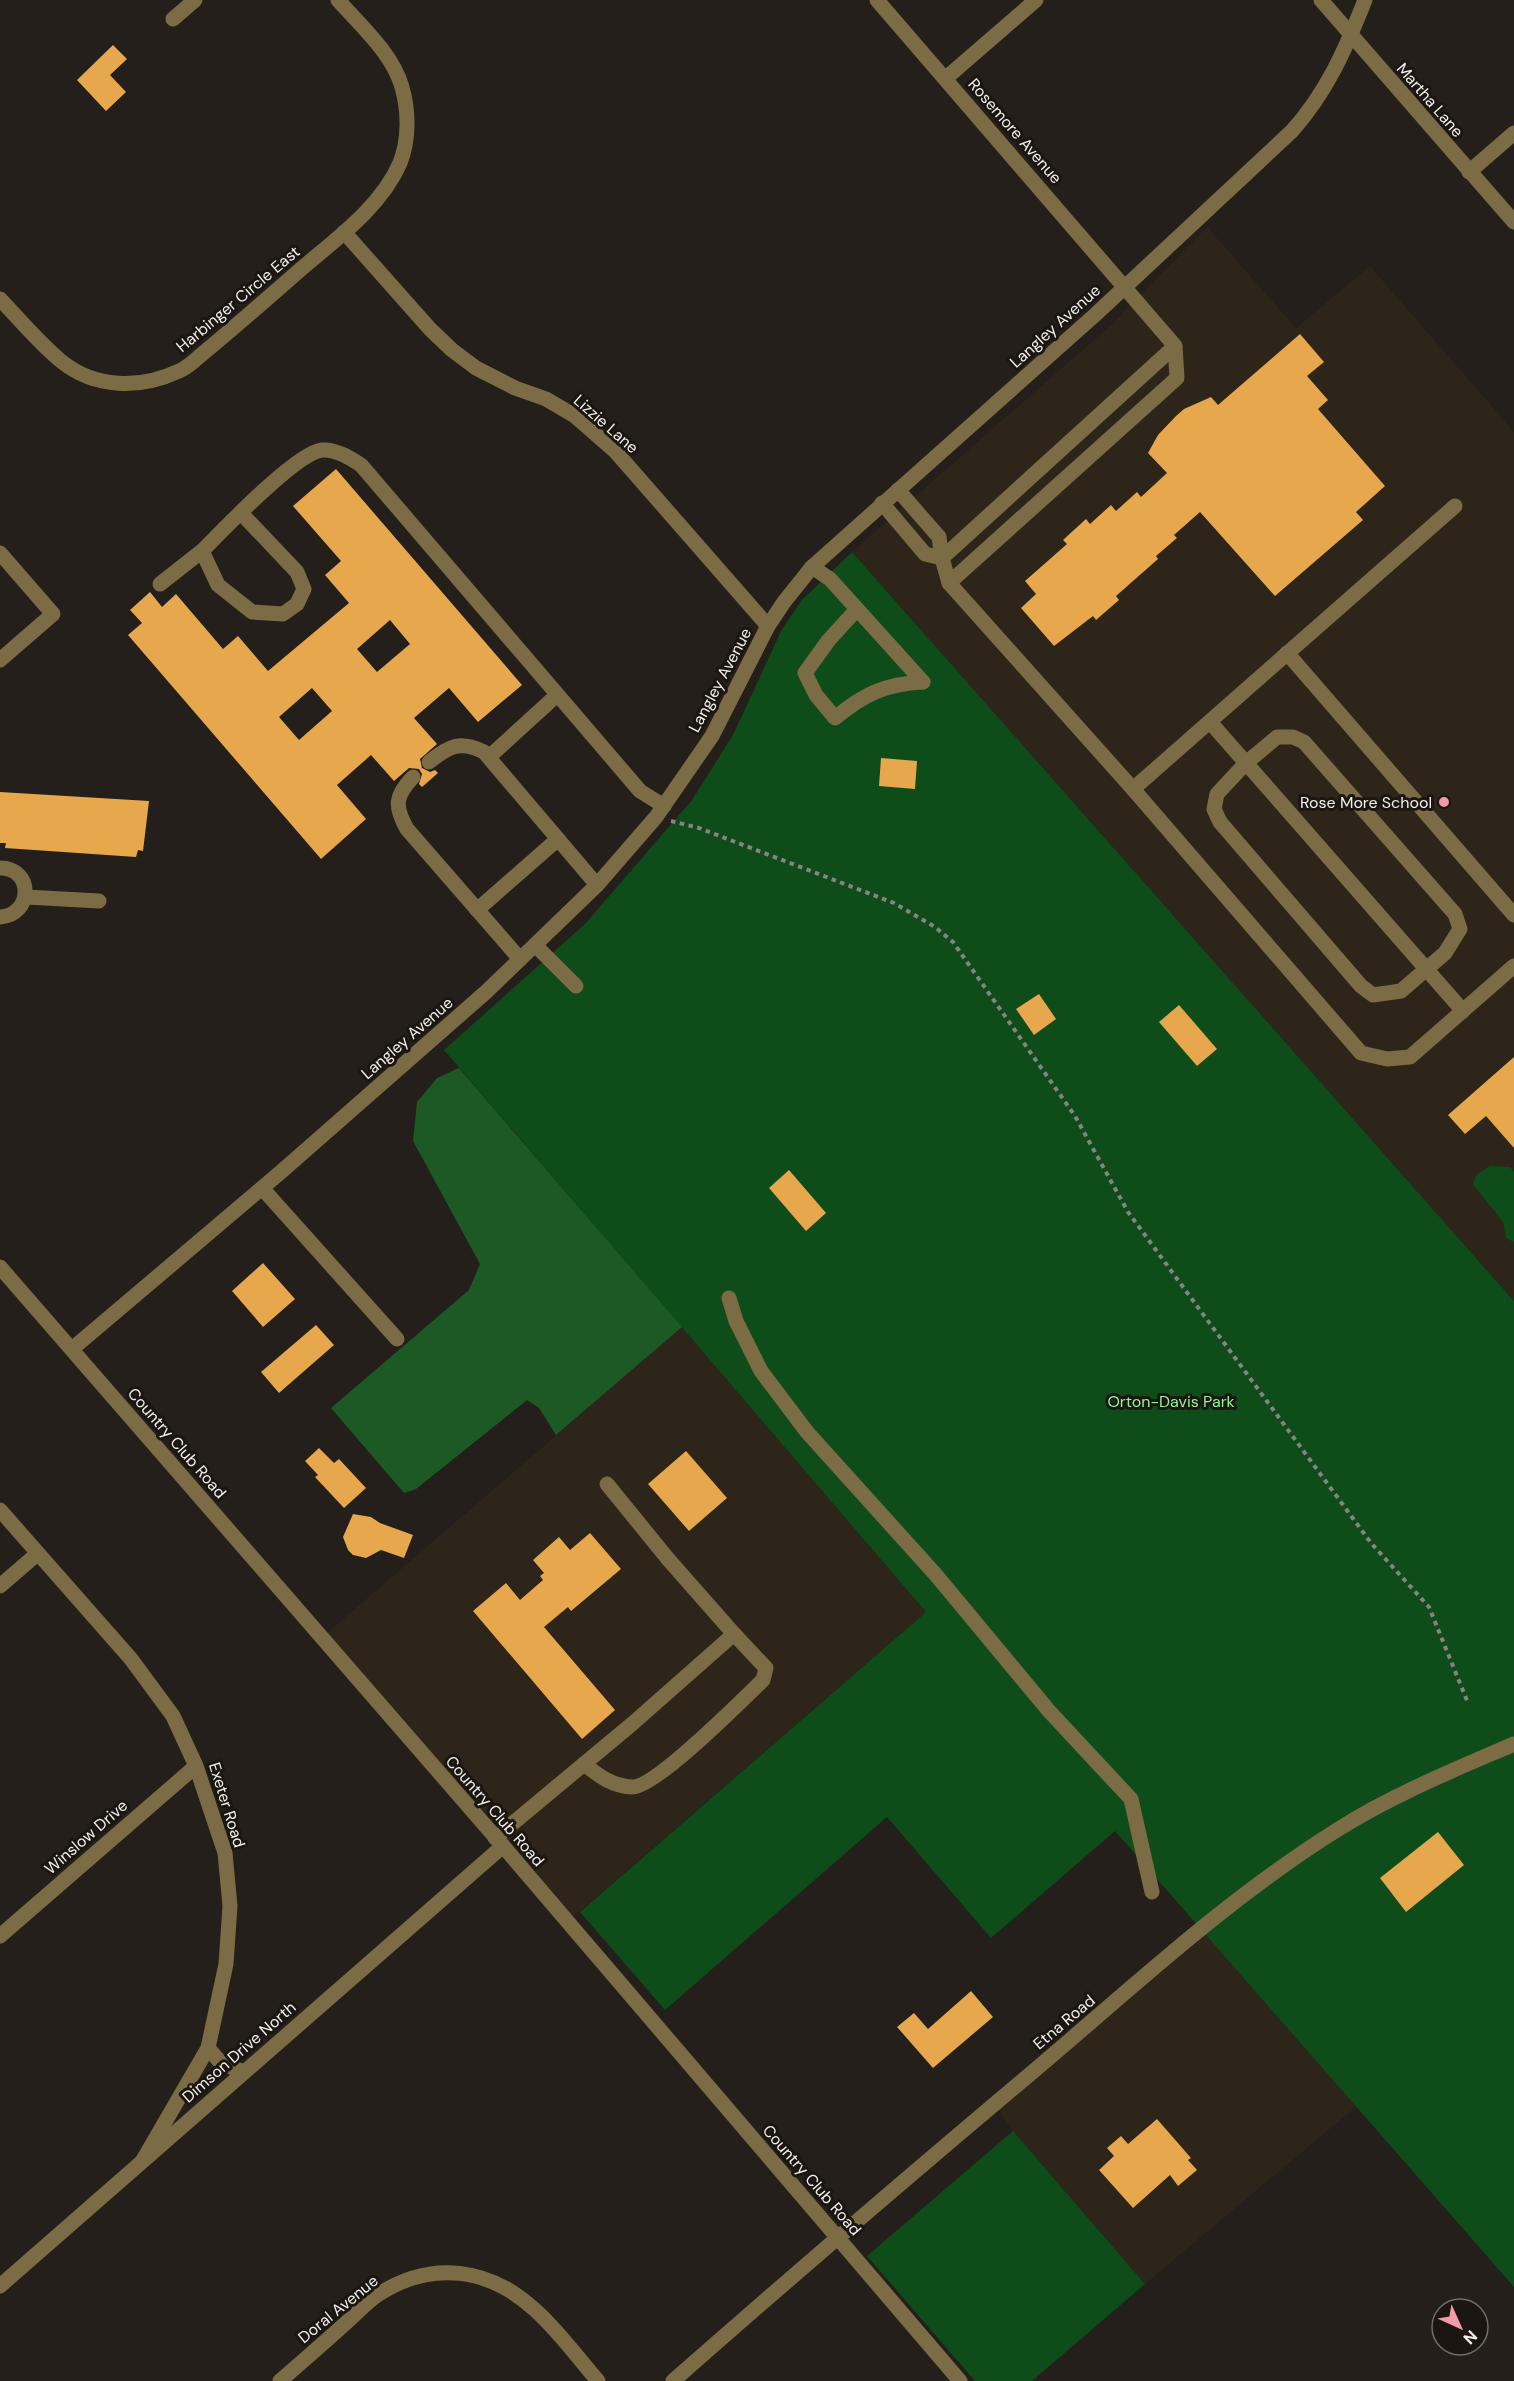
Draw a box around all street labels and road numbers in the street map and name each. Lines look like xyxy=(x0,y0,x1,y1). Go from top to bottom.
street label: Martha Lane xyxy=(1392,58,1468,142)
street label: Rosemore Avenue xyxy=(964,74,1066,188)
street label: Harbinger Circle East xyxy=(172,241,304,357)
street label: Langley Avenue xyxy=(1005,280,1105,372)
street label: Lizzie Lane xyxy=(569,390,643,458)
street label: Langley Avenue xyxy=(684,624,756,736)
street label: Langley Avenue xyxy=(357,992,457,1084)
street label: Country Club Road xyxy=(123,1383,231,1503)
street label: Country Club Road xyxy=(441,1751,549,1871)
street label: Exeter Road xyxy=(204,1760,250,1850)
street label: Winslow Drive xyxy=(40,1795,132,1879)
street label: Etna Road xyxy=(1029,1990,1099,2054)
street label: Dimson Drive North xyxy=(178,1997,300,2107)
street label: Country Club Road xyxy=(758,2120,866,2240)
street label: Doral Avenue xyxy=(294,2270,382,2348)

